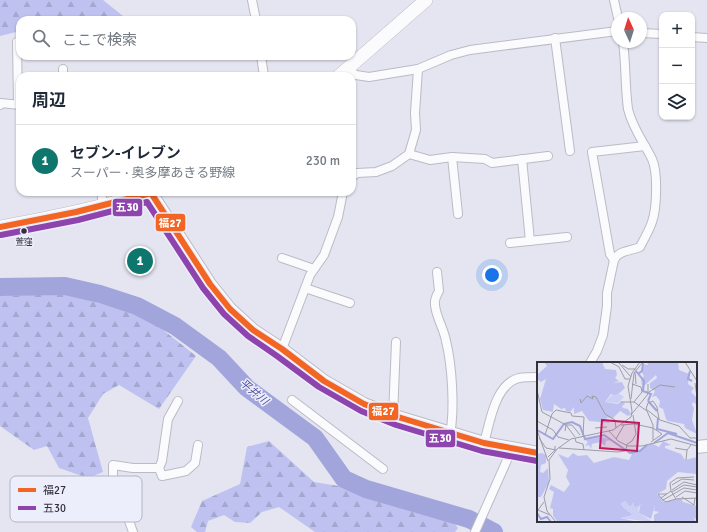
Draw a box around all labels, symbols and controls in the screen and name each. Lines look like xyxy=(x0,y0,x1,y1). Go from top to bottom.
north arrow xyxy=(611,12,647,48)
map controls xyxy=(659,12,695,120)
button: + xyxy=(659,12,695,48)
search box xyxy=(16,16,356,60)
icon: search xyxy=(30,27,52,49)
text: ここで検索 xyxy=(62,31,137,49)
button: − xyxy=(659,48,695,84)
button: layers xyxy=(659,84,695,120)
text: 周辺 xyxy=(32,90,66,111)
text: セブン-イレブン xyxy=(70,144,181,162)
text: 1 xyxy=(41,153,49,169)
text: 230 m xyxy=(306,153,340,169)
text: スーパー · 奥多摩あきる野線 xyxy=(70,165,235,181)
line badge: 五30 xyxy=(112,198,143,217)
text: 五30 xyxy=(116,201,138,214)
line badge: 福27 xyxy=(155,213,186,232)
text: 福27 xyxy=(159,217,181,230)
marker: 萱窪 xyxy=(19,226,29,236)
place label: 萱窪 xyxy=(15,237,33,248)
pin: 1 xyxy=(127,246,153,276)
your location xyxy=(482,265,502,285)
inset map xyxy=(537,362,697,522)
water label: 平井川 xyxy=(237,376,272,408)
line badge: 福27 xyxy=(368,402,399,421)
text: 福27 xyxy=(372,405,394,418)
line badge: 五30 xyxy=(425,429,456,448)
text: 五30 xyxy=(429,432,451,445)
legend xyxy=(10,476,142,522)
text: 福27 xyxy=(43,484,66,497)
text: 五30 xyxy=(43,502,66,515)

